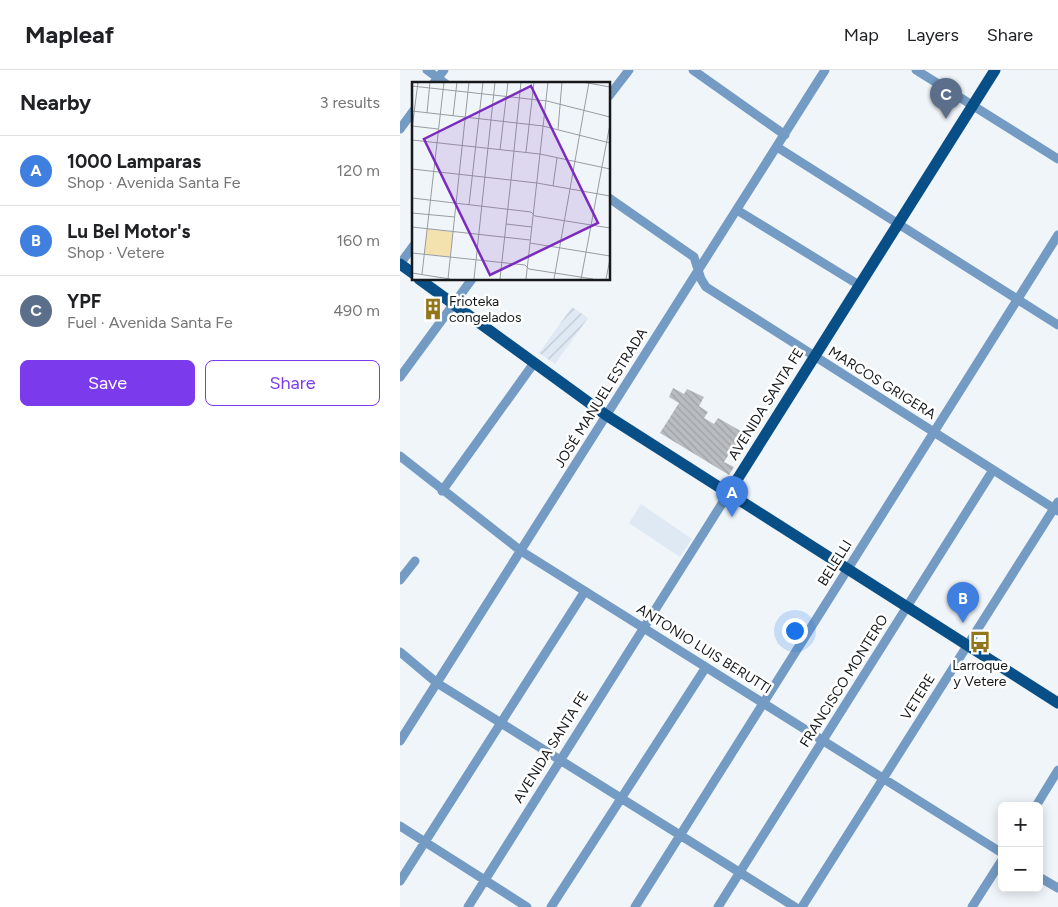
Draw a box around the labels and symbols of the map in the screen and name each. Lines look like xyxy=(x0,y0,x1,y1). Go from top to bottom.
pin: C xyxy=(930,78,962,119)
inset map xyxy=(412,82,610,280)
place label: Frioteka congelados xyxy=(449,293,521,326)
building icon: Frioteka congelados xyxy=(420,296,446,322)
street label: JOSÉ MANUEL ESTRADA xyxy=(551,325,651,471)
street label: MARCOS GRIGERA xyxy=(825,343,939,423)
street label: AVENIDA SANTA FE xyxy=(725,345,807,463)
pin: A xyxy=(716,476,748,517)
street label: BELELLI xyxy=(814,537,856,589)
pin: B xyxy=(947,582,979,623)
street label: ANTONIO LUIS BERUTTI xyxy=(634,601,774,697)
street label: FRANCISCO MONTERO xyxy=(796,612,892,750)
your location xyxy=(782,618,808,644)
bus stop icon: Larroque y Vetere xyxy=(967,629,993,655)
place label: Larroque y Vetere xyxy=(952,657,1008,690)
street label: VETERE xyxy=(897,671,939,723)
street label: AVENIDA SANTA FE xyxy=(510,688,592,806)

